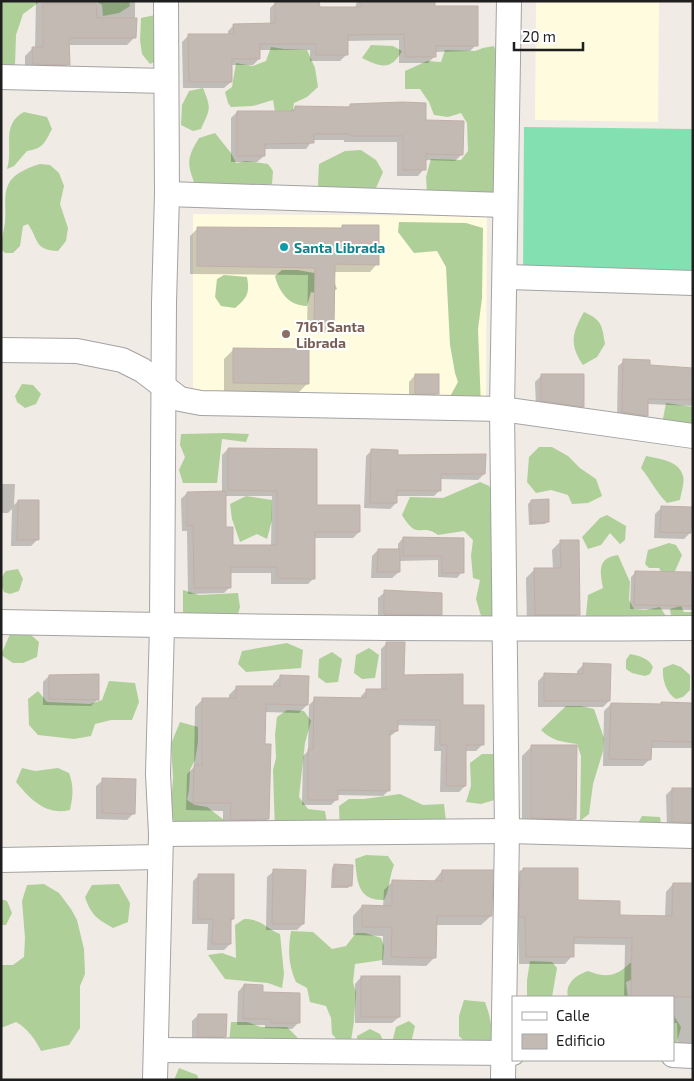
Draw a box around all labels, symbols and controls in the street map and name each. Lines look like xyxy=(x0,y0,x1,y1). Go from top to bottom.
scale bar xyxy=(514,20,583,52)
text: 20 m xyxy=(522,27,556,45)
place label: Santa Librada xyxy=(294,239,385,256)
marker: Santa Librada xyxy=(278,241,290,253)
place label: 7161 Santa Librada xyxy=(296,318,365,351)
marker: 7161 Santa Librada xyxy=(280,328,292,340)
legend xyxy=(512,996,674,1061)
text: Calle xyxy=(556,1006,590,1024)
text: Edificio xyxy=(556,1031,605,1049)

